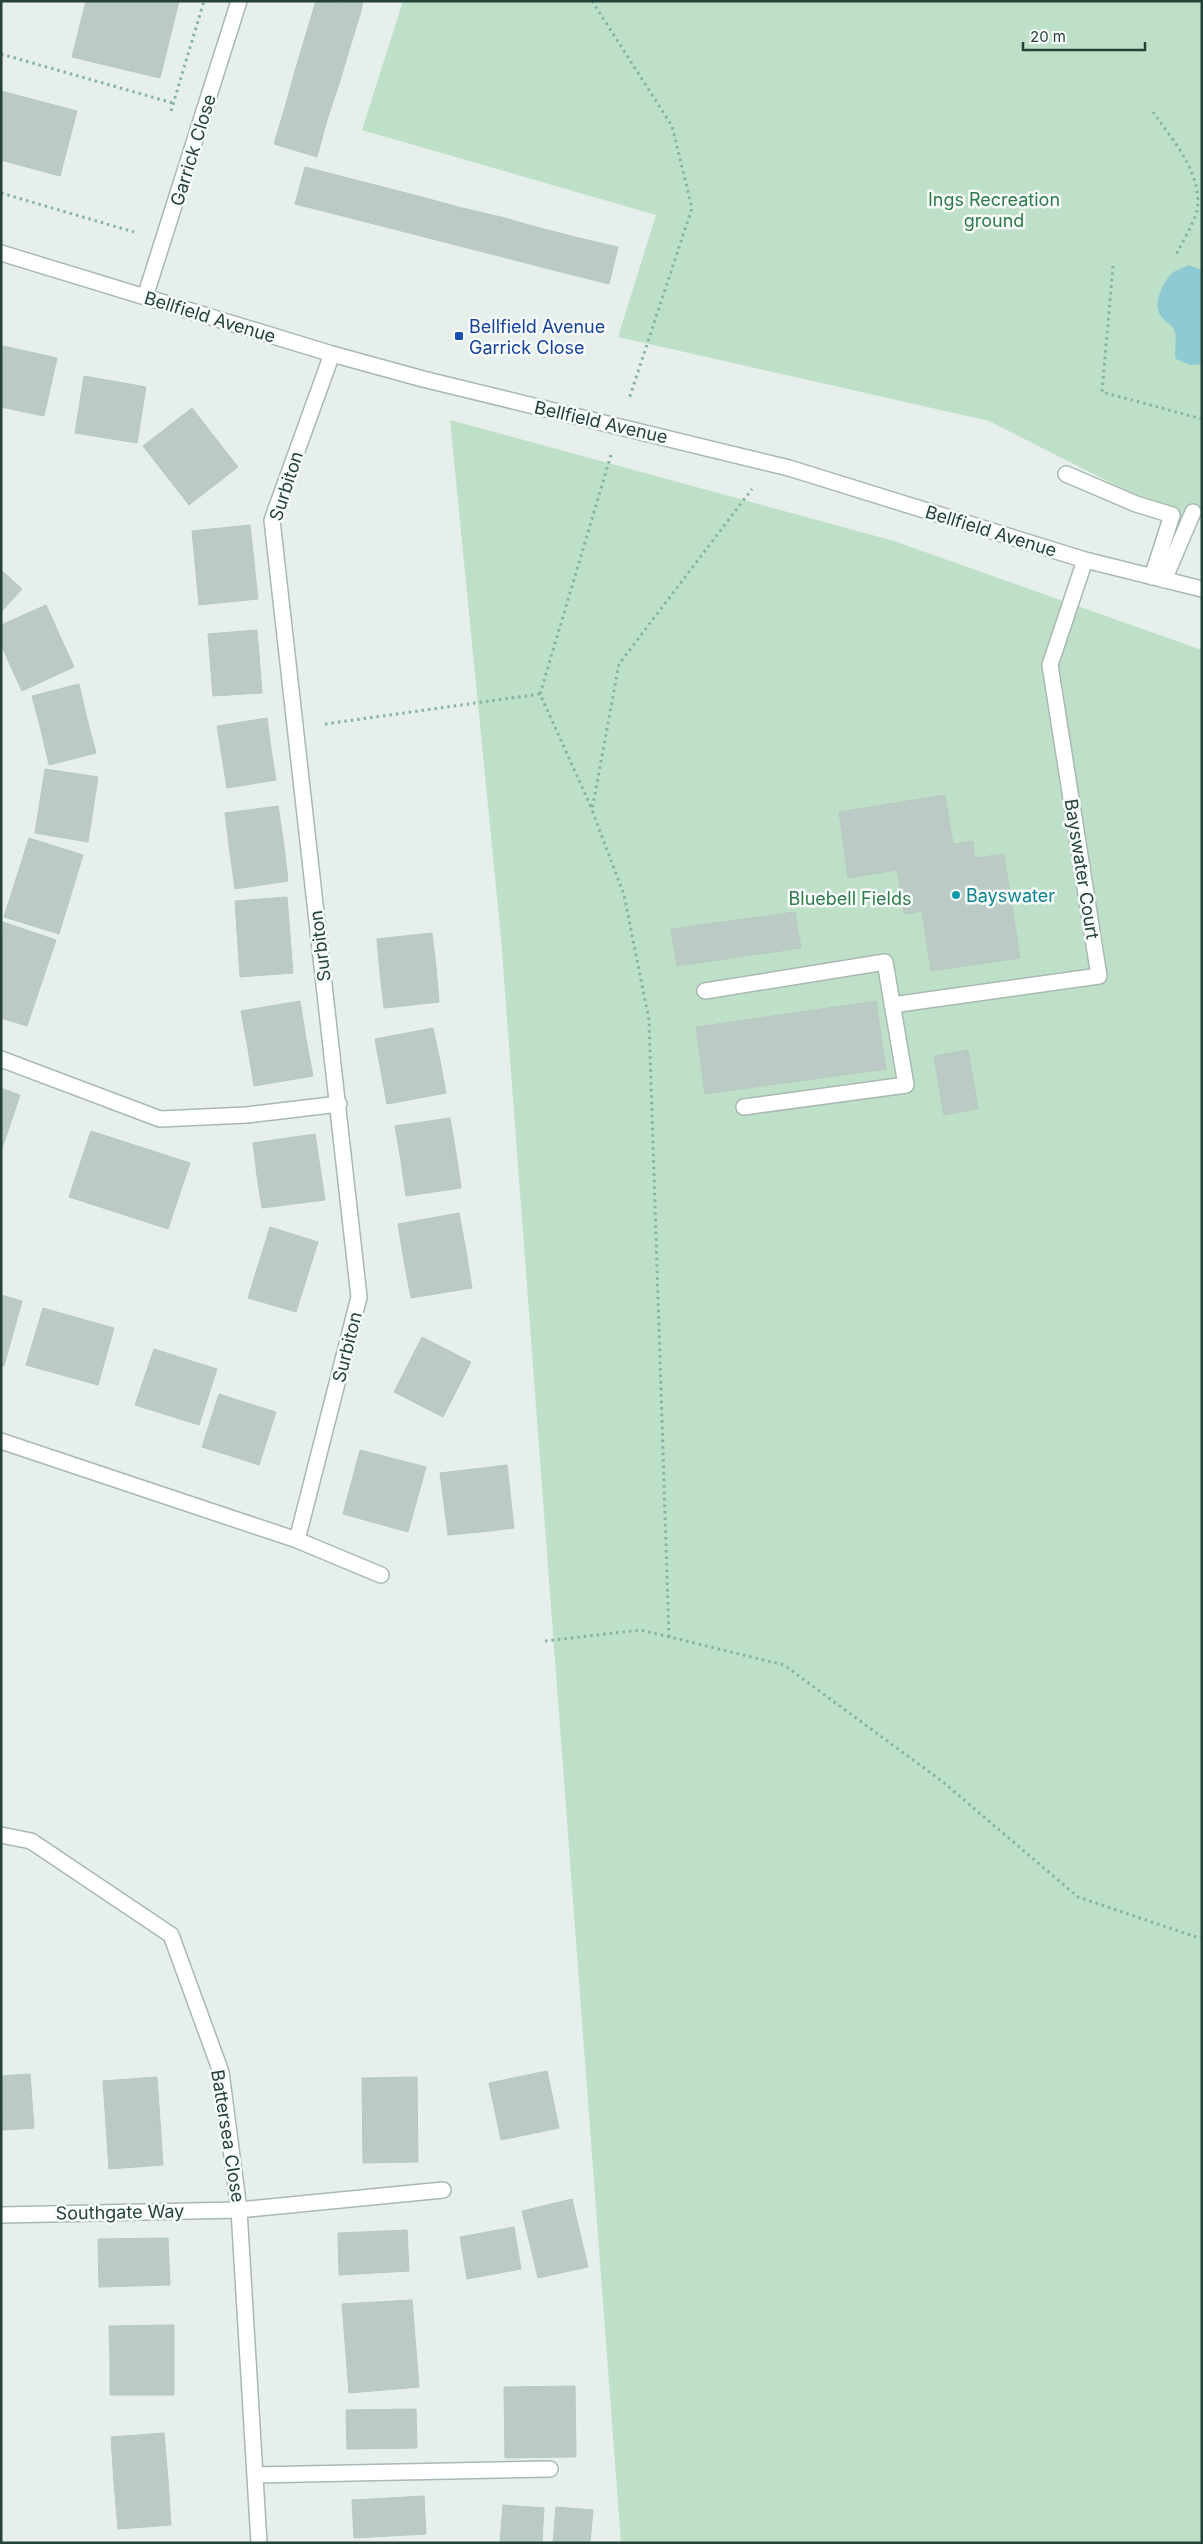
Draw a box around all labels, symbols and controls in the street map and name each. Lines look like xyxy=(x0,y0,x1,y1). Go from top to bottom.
scale bar xyxy=(1023,20,1146,52)
text: 20 m xyxy=(1030,27,1066,46)
street label: Garrick Close xyxy=(166,92,220,208)
park label: Ings Recreation ground xyxy=(928,189,1060,231)
street label: Bellfield Avenue xyxy=(142,287,278,347)
place label: Bellfield Avenue Garrick Close xyxy=(469,316,605,358)
marker: Bellfield Avenue Garrick Close xyxy=(453,330,465,342)
street label: Bellfield Avenue xyxy=(532,396,670,448)
street label: Surbiton xyxy=(265,449,307,523)
street label: Bellfield Avenue xyxy=(923,501,1059,561)
street label: Bayswater Court xyxy=(1061,797,1103,941)
place label: Bayswater xyxy=(966,885,1055,906)
park label: Bluebell Fields xyxy=(789,888,911,909)
marker: Bayswater xyxy=(950,889,962,901)
street label: Surbiton xyxy=(305,909,335,983)
street label: Surbiton xyxy=(328,1310,366,1384)
street label: Battersea Close xyxy=(207,2068,249,2204)
street label: Southgate Way xyxy=(55,2200,185,2224)

